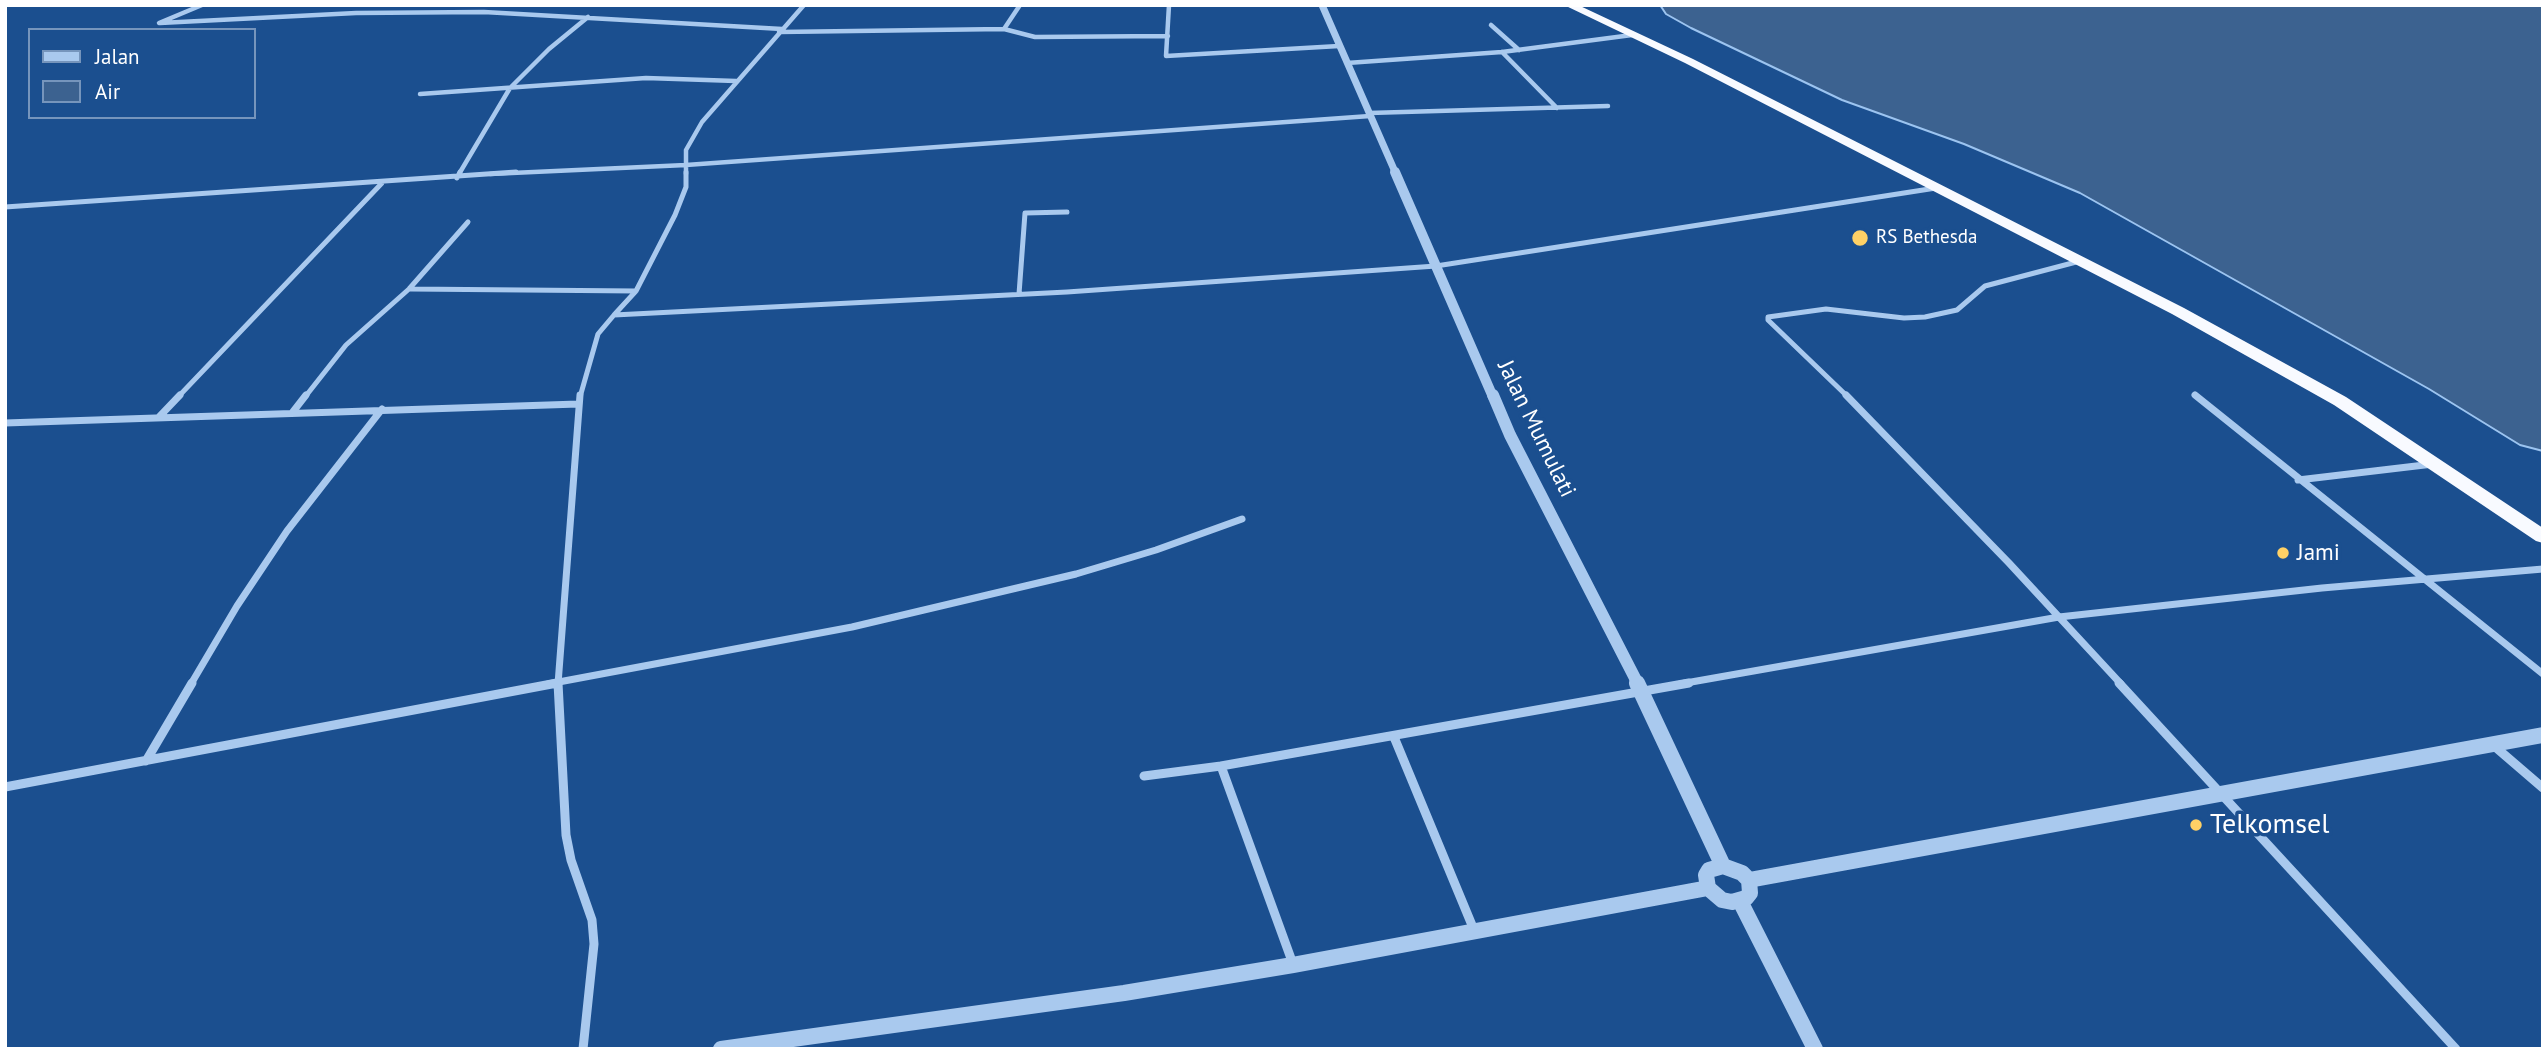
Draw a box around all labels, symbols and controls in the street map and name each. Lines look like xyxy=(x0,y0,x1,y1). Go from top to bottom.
legend xyxy=(28,28,256,119)
text: Jalan xyxy=(95,43,140,70)
text: Air xyxy=(95,78,120,105)
place label: RS Bethesda xyxy=(1876,227,1977,249)
marker: RS Bethesda xyxy=(1850,228,1870,248)
street label: Jalan Mumulati xyxy=(1491,356,1581,502)
place label: Jami xyxy=(2297,539,2340,567)
marker: Jami xyxy=(2275,545,2291,561)
place label: Telkomsel xyxy=(2210,808,2329,842)
marker: Telkomsel xyxy=(2188,817,2204,833)

